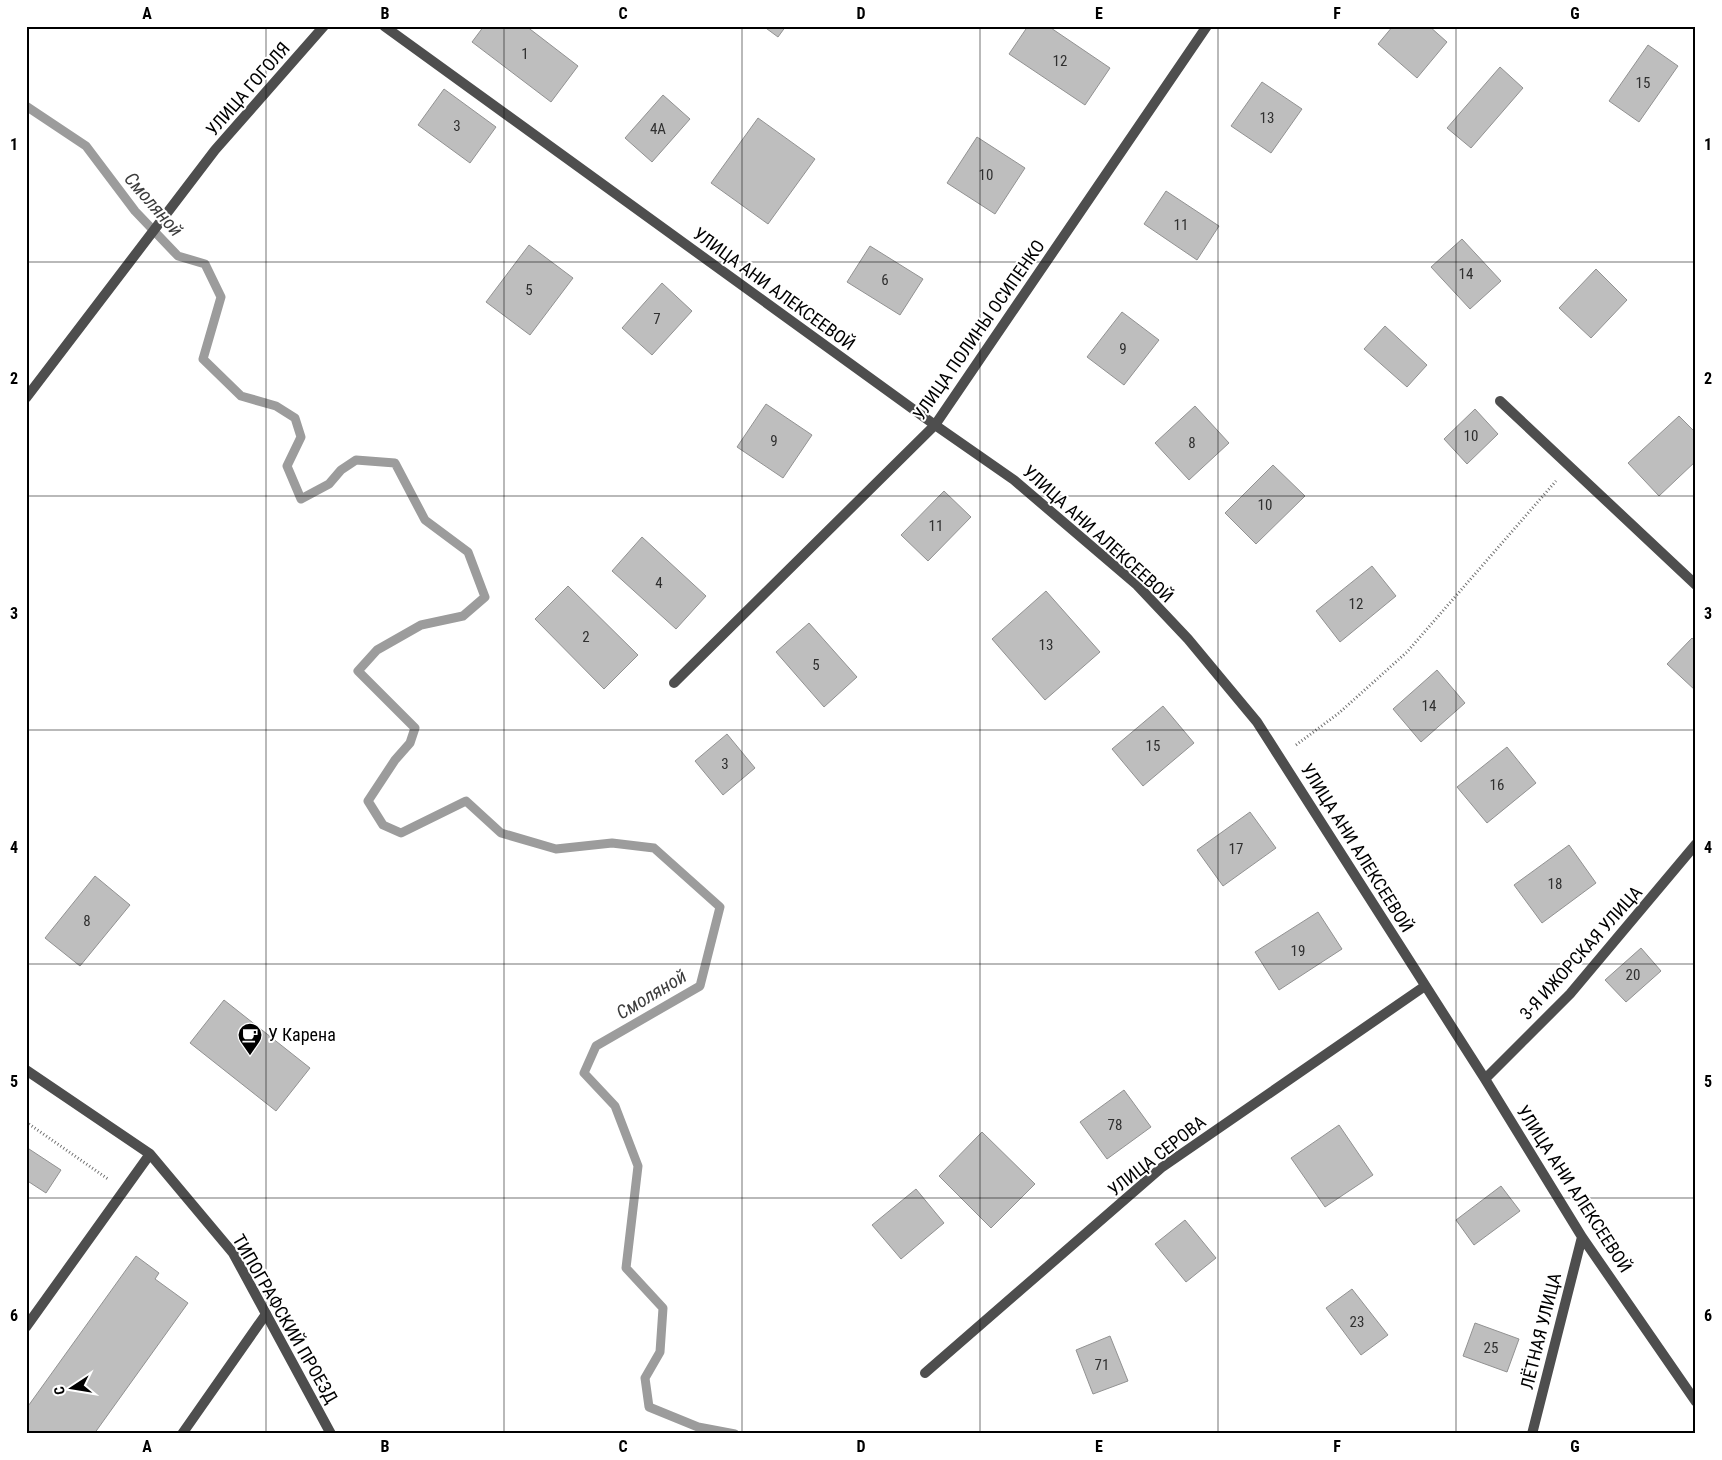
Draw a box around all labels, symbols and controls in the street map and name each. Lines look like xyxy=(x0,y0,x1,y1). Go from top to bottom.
text: A xyxy=(142,4,152,23)
text: B xyxy=(381,4,390,23)
text: C xyxy=(618,4,628,23)
text: D xyxy=(856,4,866,23)
text: E xyxy=(1095,4,1103,23)
text: F xyxy=(1333,4,1341,23)
text: G xyxy=(1570,4,1580,23)
street label: УЛИЦА ГОГОЛЯ xyxy=(201,38,294,140)
house number: 1 xyxy=(521,45,529,63)
house number: 12 xyxy=(1053,52,1067,70)
house number: 15 xyxy=(1636,74,1650,92)
house number: 13 xyxy=(1260,109,1274,127)
house number: 3 xyxy=(453,117,461,135)
house number: 4А xyxy=(650,120,666,138)
text: 1 xyxy=(10,135,18,154)
text: 1 xyxy=(1704,135,1712,154)
house number: 10 xyxy=(979,166,993,184)
water label: Смоляной xyxy=(119,167,188,241)
house number: 11 xyxy=(1174,216,1188,234)
street label: УЛИЦА АНИ АЛЕКСЕЕВОЙ xyxy=(689,223,859,354)
street label: УЛИЦА ПОЛИНЫ ОСИПЕНКО xyxy=(908,236,1049,424)
house number: 14 xyxy=(1459,265,1473,283)
house number: 6 xyxy=(881,271,889,289)
house number: 5 xyxy=(525,281,533,299)
house number: 7 xyxy=(653,310,661,328)
house number: 9 xyxy=(1119,340,1127,358)
text: 2 xyxy=(10,369,18,388)
text: 2 xyxy=(1704,369,1712,388)
house number: 10 xyxy=(1464,427,1478,445)
house number: 9 xyxy=(770,432,778,450)
house number: 8 xyxy=(1188,434,1196,452)
street label: УЛИЦА АНИ АЛЕКСЕЕВОЙ xyxy=(1019,461,1178,607)
house number: 10 xyxy=(1258,496,1272,514)
house number: 11 xyxy=(929,517,943,535)
house number: 4 xyxy=(655,574,663,592)
house number: 12 xyxy=(1349,595,1363,613)
text: 3 xyxy=(10,604,18,623)
text: 3 xyxy=(1704,604,1712,623)
house number: 2 xyxy=(582,628,590,646)
house number: 13 xyxy=(1039,636,1053,654)
house number: 5 xyxy=(812,656,820,674)
house number: 14 xyxy=(1422,697,1436,715)
house number: 15 xyxy=(1146,737,1160,755)
house number: 3 xyxy=(721,755,729,773)
street label: УЛИЦА АНИ АЛЕКСЕЕВОЙ xyxy=(1297,760,1418,936)
house number: 16 xyxy=(1490,776,1504,794)
text: 4 xyxy=(10,838,18,857)
text: 4 xyxy=(1704,838,1712,857)
house number: 17 xyxy=(1229,840,1243,858)
house number: 18 xyxy=(1548,875,1562,893)
street label: 3-Я ИЖОРСКАЯ УЛИЦА xyxy=(1515,881,1647,1024)
house number: 8 xyxy=(83,912,91,930)
house number: 19 xyxy=(1291,942,1305,960)
water label: Смоляной xyxy=(612,965,691,1024)
house number: 20 xyxy=(1626,966,1640,984)
cafe icon: У Карена xyxy=(237,1022,263,1056)
place label: У Карена xyxy=(268,1024,336,1045)
text: 5 xyxy=(10,1072,18,1091)
text: 5 xyxy=(1704,1072,1712,1091)
street label: УЛИЦА АНИ АЛЕКСЕЕВОЙ xyxy=(1513,1101,1636,1276)
street label: УЛИЦА СЕРОВА xyxy=(1104,1111,1210,1200)
house number: 78 xyxy=(1108,1116,1122,1134)
street label: ТИПОГРАФСКИЙ ПРОЕЗД xyxy=(228,1231,342,1407)
street label: ЛЁТНАЯ УЛИЦА xyxy=(1516,1270,1565,1391)
text: 6 xyxy=(10,1306,18,1325)
text: 6 xyxy=(1704,1306,1712,1325)
house number: 23 xyxy=(1350,1313,1364,1331)
house number: 25 xyxy=(1484,1339,1498,1357)
house number: 71 xyxy=(1095,1356,1109,1374)
north arrow xyxy=(48,1362,98,1412)
text: С xyxy=(51,1385,68,1396)
text: A xyxy=(142,1437,152,1456)
text: B xyxy=(381,1437,390,1456)
text: C xyxy=(618,1437,628,1456)
text: D xyxy=(856,1437,866,1456)
text: E xyxy=(1095,1437,1103,1456)
text: F xyxy=(1333,1437,1341,1456)
text: G xyxy=(1570,1437,1580,1456)

